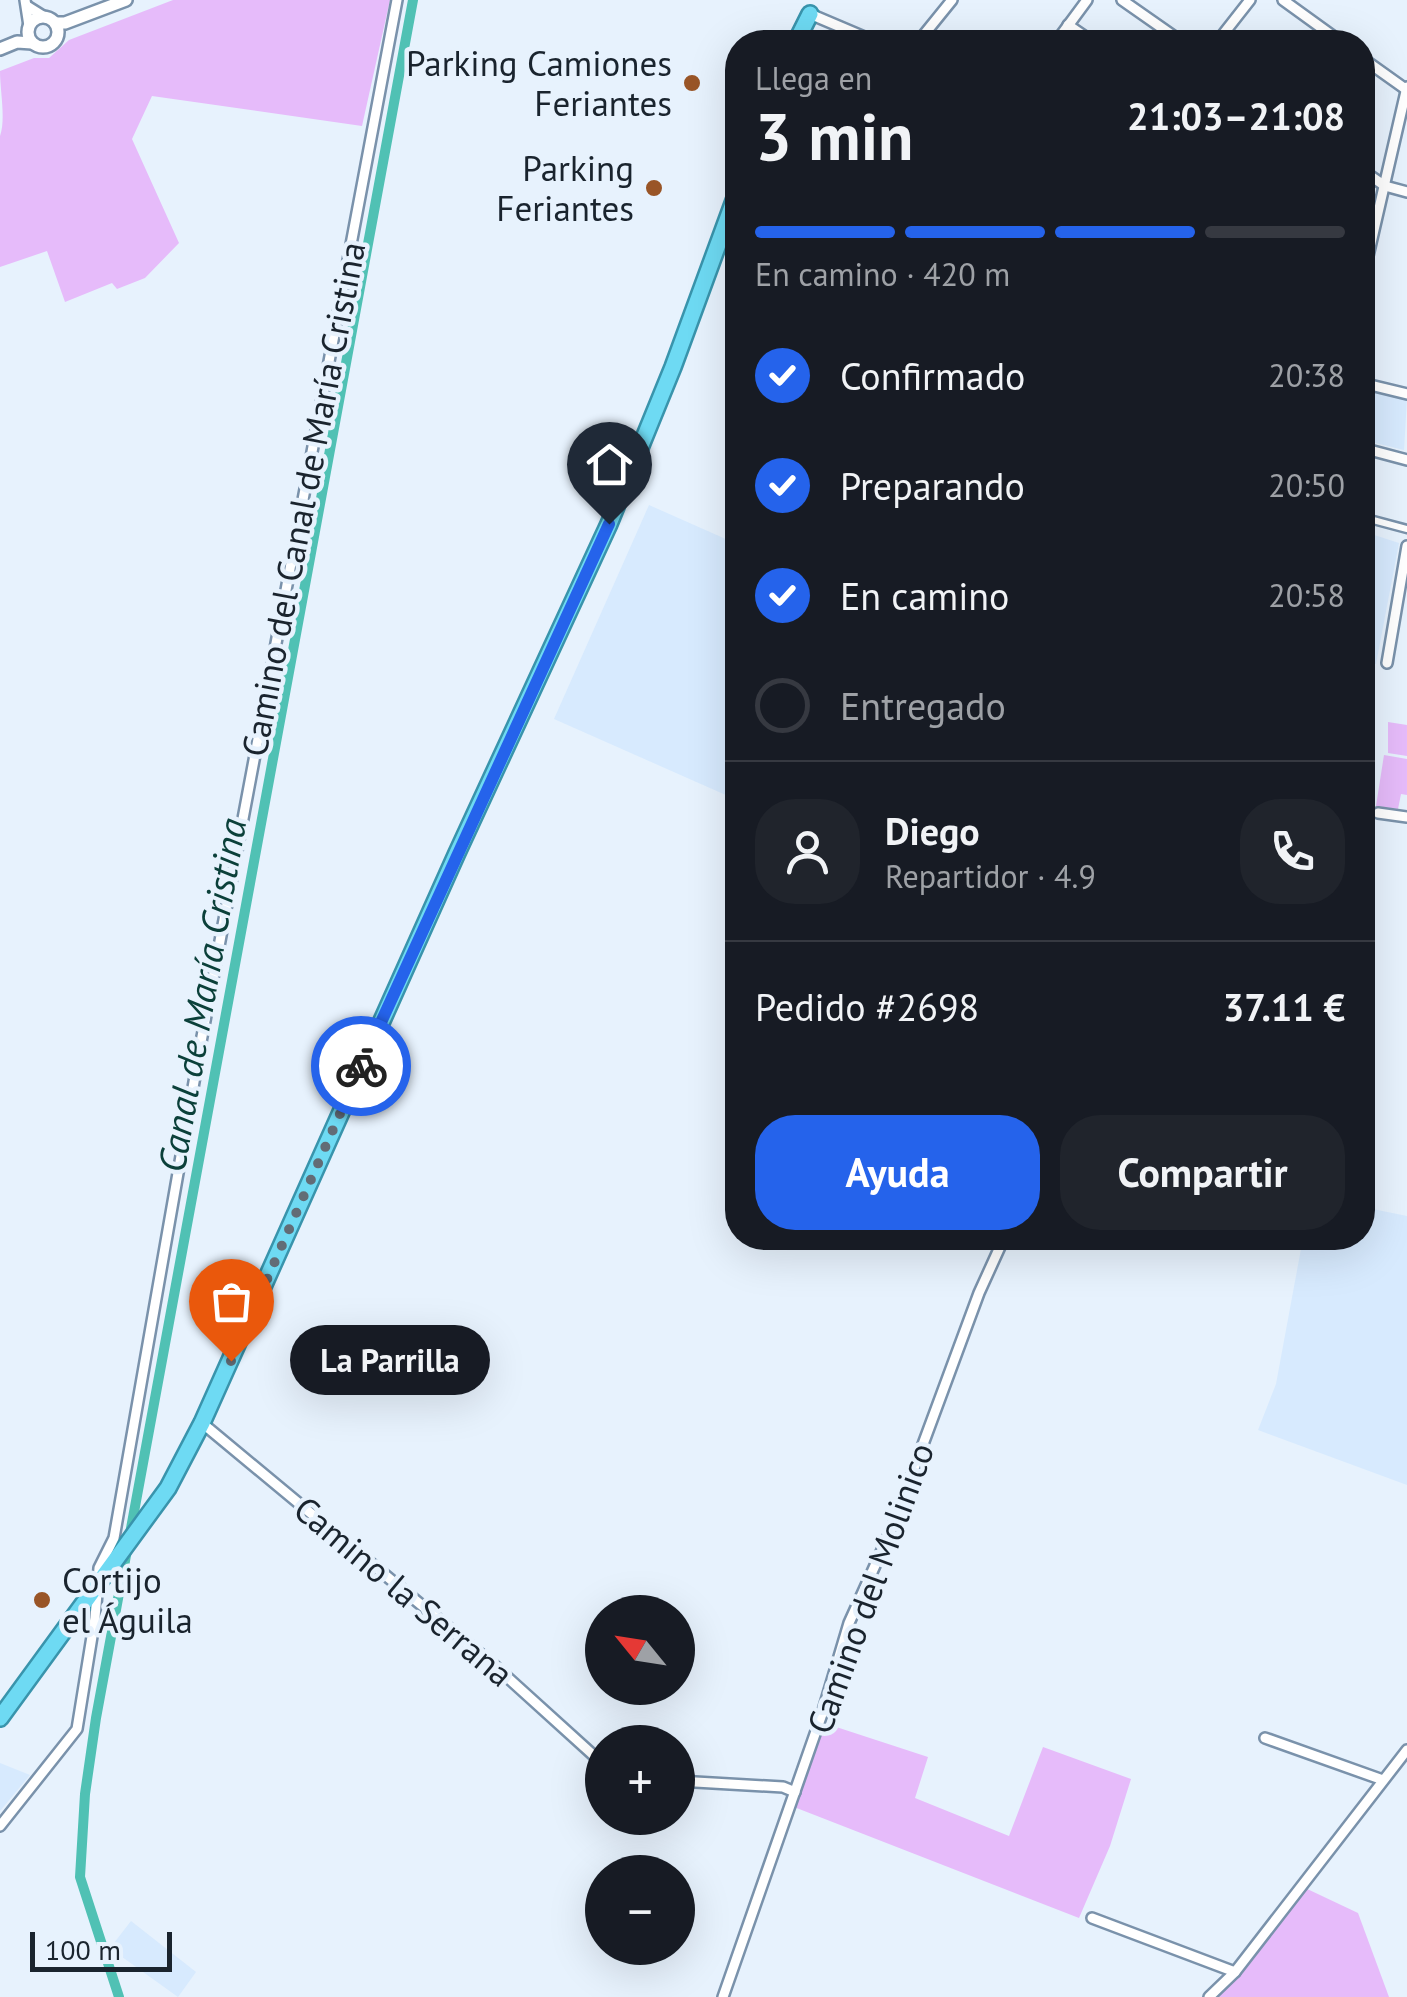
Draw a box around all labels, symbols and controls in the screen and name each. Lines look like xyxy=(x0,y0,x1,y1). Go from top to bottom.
place label: Parking Camiones Feriantes xyxy=(406,40,672,126)
text: Llega en xyxy=(755,57,872,99)
marker: Parking Camiones Feriantes xyxy=(681,72,703,94)
text: 21:03–21:08 xyxy=(1127,91,1345,140)
text: 3 min xyxy=(755,94,914,178)
place label: Parking Feriantes xyxy=(496,145,634,231)
marker: Parking Feriantes xyxy=(643,177,665,199)
street label: Camino del Canal de María Cristina xyxy=(231,238,375,760)
text: En camino · 420 m xyxy=(755,253,1010,295)
icon: check xyxy=(755,348,810,403)
text: Confirmado xyxy=(840,351,1025,400)
text: 20:38 xyxy=(1268,354,1345,396)
pin xyxy=(567,422,652,525)
icon: home xyxy=(582,437,637,492)
icon: check xyxy=(755,458,810,513)
text: Preparando xyxy=(840,461,1025,510)
text: 20:50 xyxy=(1268,464,1345,506)
icon: check xyxy=(755,568,810,623)
text: En camino xyxy=(840,571,1009,620)
text: 20:58 xyxy=(1268,574,1345,616)
text: Entregado xyxy=(840,681,1006,730)
button: person xyxy=(755,799,860,904)
button: phone xyxy=(1240,799,1345,904)
text: Diego xyxy=(885,806,980,855)
water label: Canal de María Cristina xyxy=(146,814,256,1176)
text: Repartidor · 4.9 xyxy=(885,855,1096,897)
text: Pedido #2698 xyxy=(755,982,979,1031)
text: 37.11 € xyxy=(1223,982,1345,1031)
courier xyxy=(311,1016,411,1116)
icon: bike xyxy=(334,1039,389,1094)
button: Ayuda xyxy=(755,1115,1040,1230)
button: Compartir xyxy=(1060,1115,1345,1230)
pin xyxy=(189,1259,274,1362)
icon: bag xyxy=(204,1274,259,1329)
callout: La Parrilla xyxy=(291,1326,491,1396)
text: La Parrilla xyxy=(320,1339,460,1381)
street label: Camino del Molinico xyxy=(796,1436,944,1740)
street label: Camino la Serrana xyxy=(285,1486,523,1696)
place label: Cortijo el Águila xyxy=(62,1557,193,1643)
marker: Cortijo el Águila xyxy=(31,1589,53,1611)
north arrow xyxy=(585,1595,695,1705)
map controls xyxy=(585,1595,695,1965)
button: + xyxy=(585,1725,695,1835)
button: − xyxy=(585,1855,695,1965)
scale bar xyxy=(30,1927,172,1972)
text: 100 m xyxy=(45,1931,121,1968)

